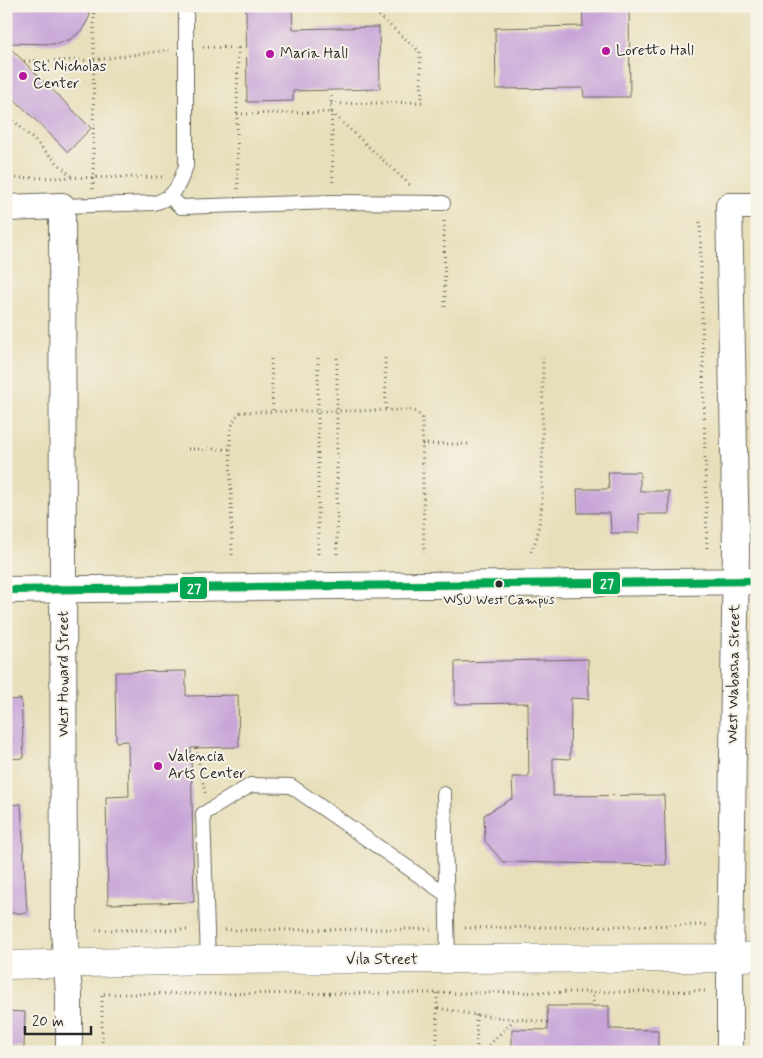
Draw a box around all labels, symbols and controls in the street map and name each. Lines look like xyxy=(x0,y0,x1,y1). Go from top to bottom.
place label: Loretto Hall xyxy=(616,41,694,61)
place label: Maria Hall xyxy=(280,44,348,64)
marker: Loretto Hall xyxy=(600,45,612,57)
marker: Maria Hall xyxy=(264,48,276,60)
place label: St. Nicholas Center xyxy=(33,57,107,94)
marker: St. Nicholas Center xyxy=(17,70,29,82)
line badge: 27 xyxy=(592,571,621,595)
text: 27 xyxy=(600,575,614,593)
line badge: 27 xyxy=(179,576,208,600)
marker: WSU West Campus xyxy=(494,579,504,589)
text: 27 xyxy=(187,580,201,598)
place label: WSU West Campus xyxy=(443,591,555,609)
street label: West Wabasha Street xyxy=(723,604,745,744)
street label: West Howard Street xyxy=(54,611,74,737)
place label: Valencia Arts Center xyxy=(168,747,246,784)
marker: Valencia Arts Center xyxy=(152,760,164,772)
street label: Vila Street xyxy=(346,950,418,970)
scale bar xyxy=(25,1003,91,1035)
text: 20 m xyxy=(32,1012,64,1032)

